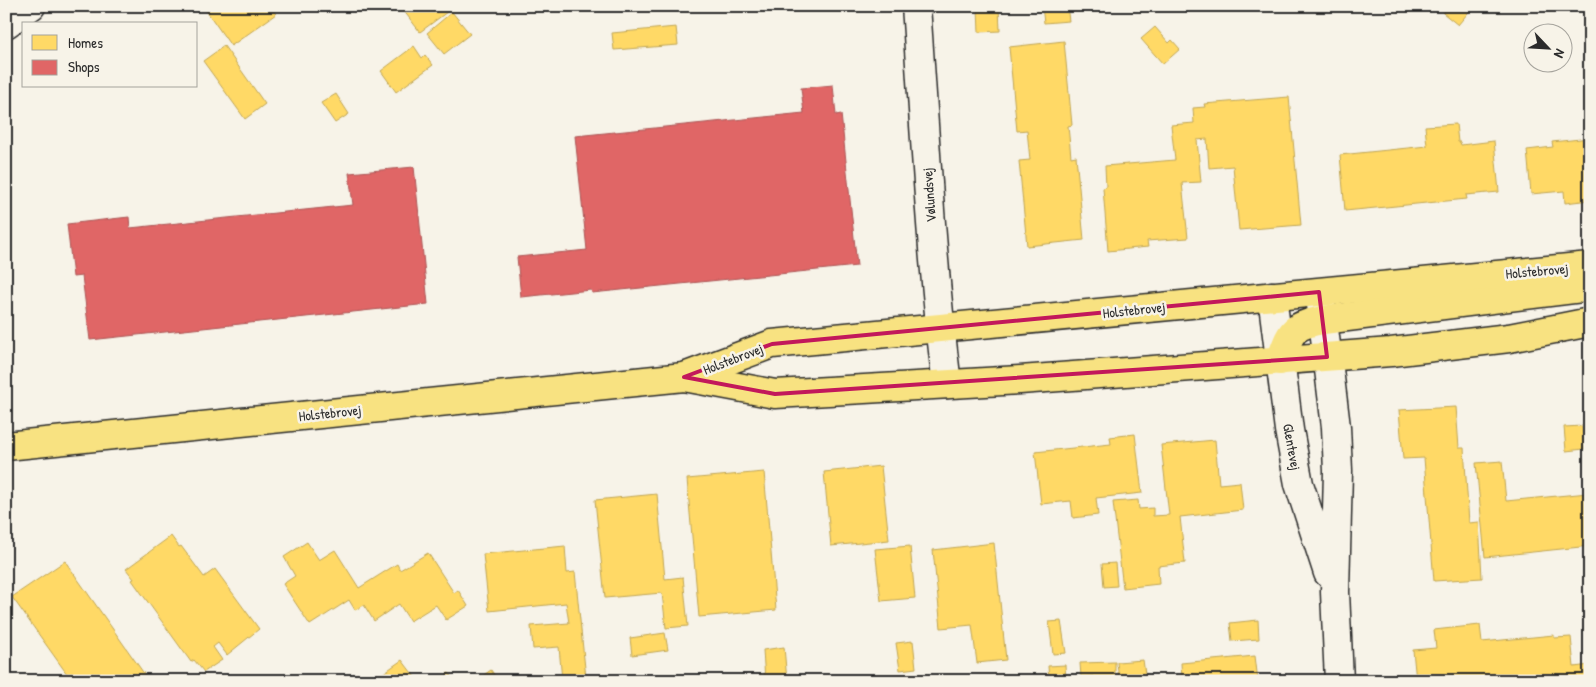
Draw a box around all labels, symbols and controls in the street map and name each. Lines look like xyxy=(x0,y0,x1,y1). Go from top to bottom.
legend xyxy=(22,22,198,88)
north arrow xyxy=(1524,22,1574,72)
text: Homes xyxy=(68,32,103,53)
text: N xyxy=(1550,46,1570,62)
text: Shops xyxy=(68,56,100,77)
street label: Vølundsvej xyxy=(917,167,941,223)
street label: Holstebrovej xyxy=(1505,258,1569,284)
street label: Holstebrovej xyxy=(1102,297,1166,323)
street label: Holstebrovej xyxy=(700,338,766,380)
street label: Holstebrovej xyxy=(298,400,362,426)
street label: Glentevej xyxy=(1278,422,1306,472)

